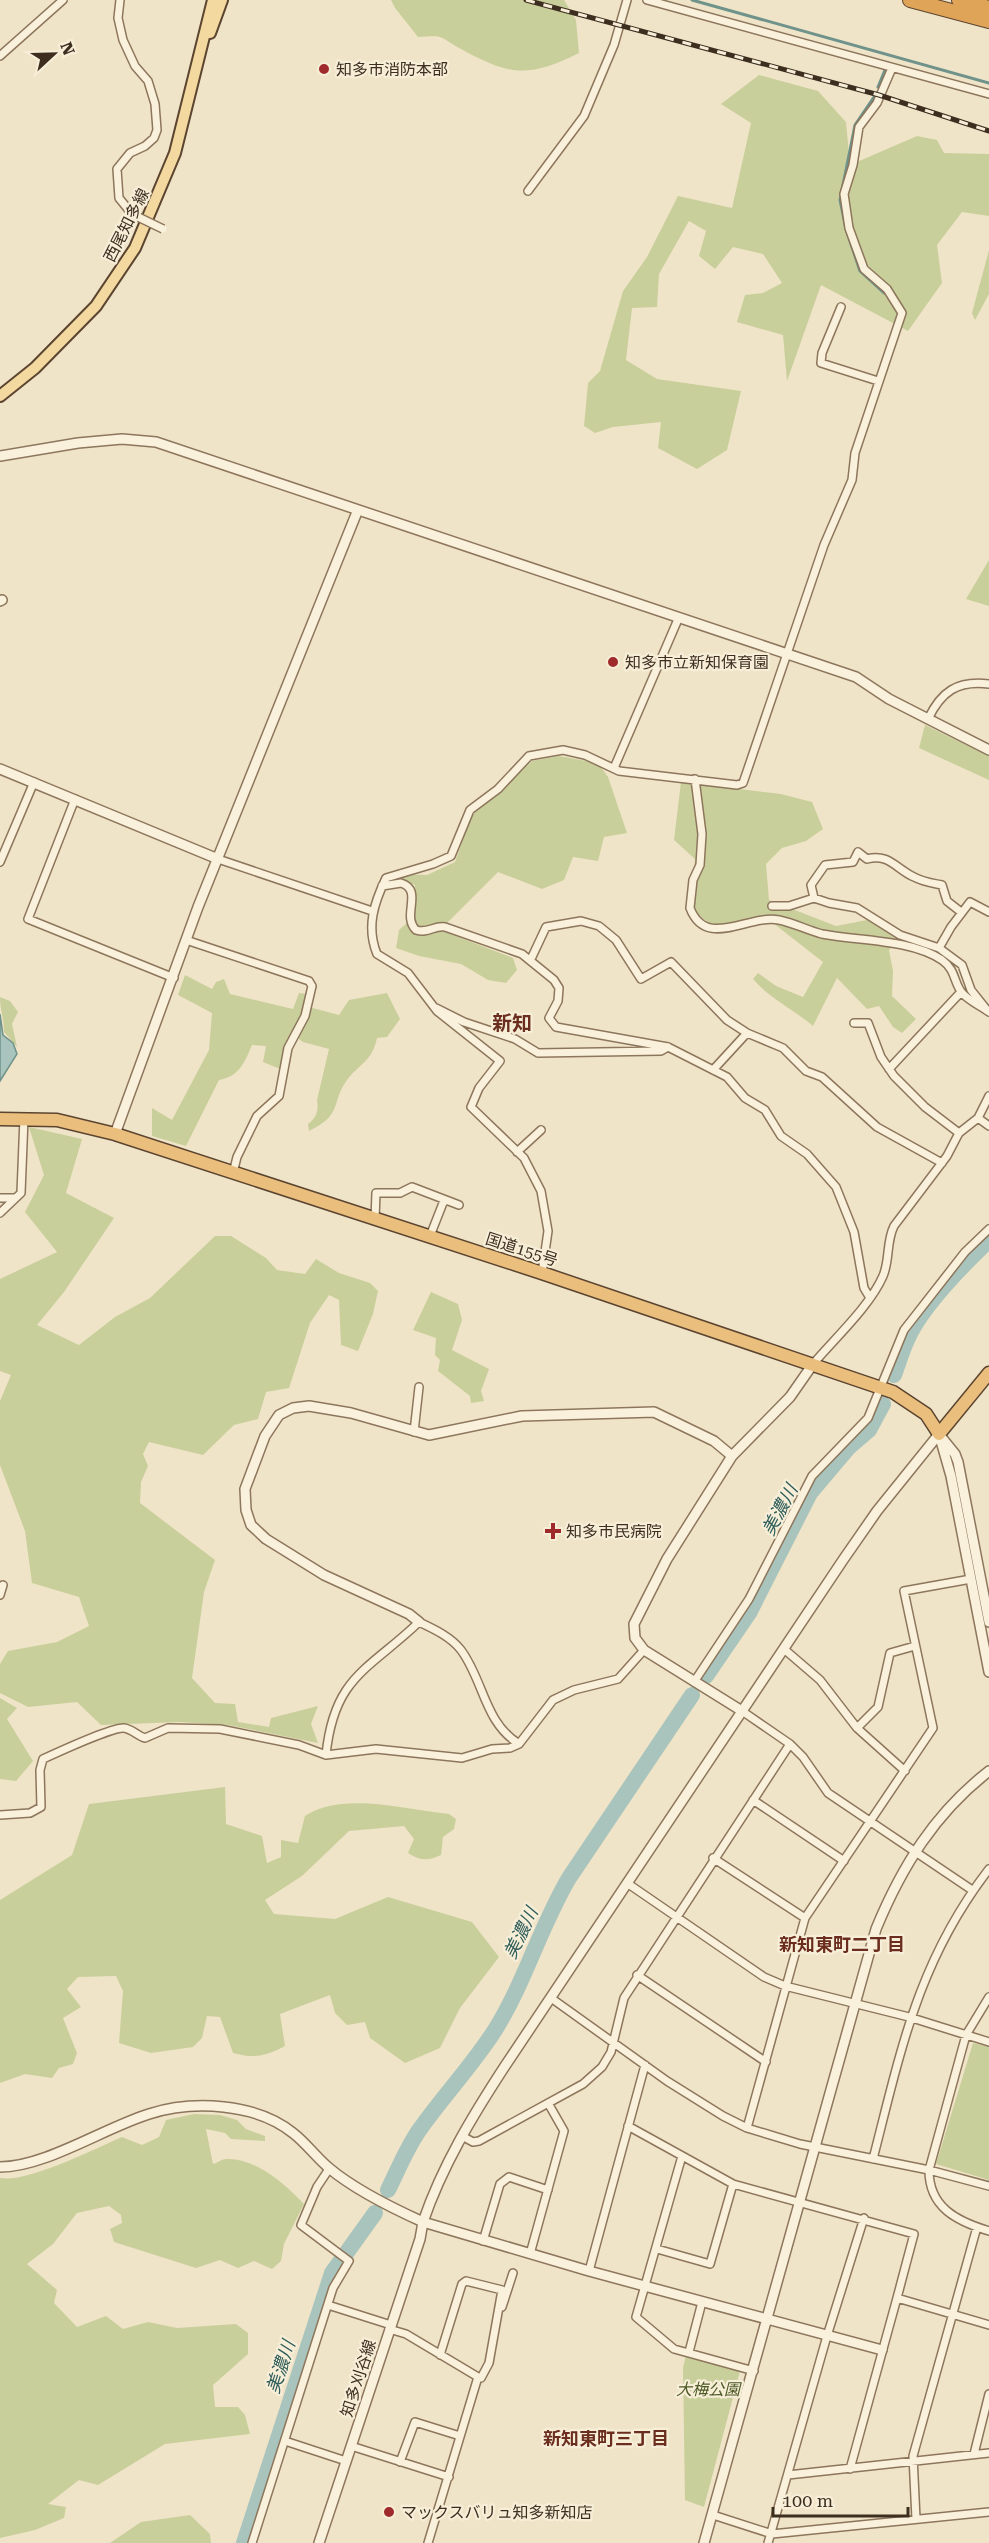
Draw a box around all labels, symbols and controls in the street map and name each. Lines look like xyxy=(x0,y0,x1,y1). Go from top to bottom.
north arrow xyxy=(24,24,84,84)
text: N xyxy=(56,39,79,58)
place label: 知多市消防本部 xyxy=(336,60,448,79)
marker: 知多市消防本部 xyxy=(317,62,331,76)
street label: 西尾知多線 xyxy=(100,185,153,265)
place label: 知多市立新知保育園 xyxy=(625,653,769,672)
marker: 知多市立新知保育園 xyxy=(606,655,620,669)
district label: 新知 xyxy=(492,1011,532,1035)
street label: 国道155号 xyxy=(483,1229,560,1270)
water label: 美濃川 xyxy=(758,1479,802,1539)
marker: 知多市民病院 xyxy=(544,1522,562,1540)
place label: 知多市民病院 xyxy=(566,1522,662,1541)
water label: 美濃川 xyxy=(499,1902,543,1962)
district label: 新知東町二丁目 xyxy=(779,1934,905,1955)
water label: 美濃川 xyxy=(262,2336,299,2396)
street label: 知多刈谷線 xyxy=(337,2337,380,2419)
park label: 大梅公園 xyxy=(676,2380,742,2399)
district label: 新知東町三丁目 xyxy=(543,2428,669,2449)
scale bar xyxy=(773,2480,908,2518)
text: 100 m xyxy=(782,2490,833,2511)
place label: マックスバリュ知多新知店 xyxy=(401,2503,593,2522)
marker: マックスバリュ知多新知店 xyxy=(382,2505,396,2519)

